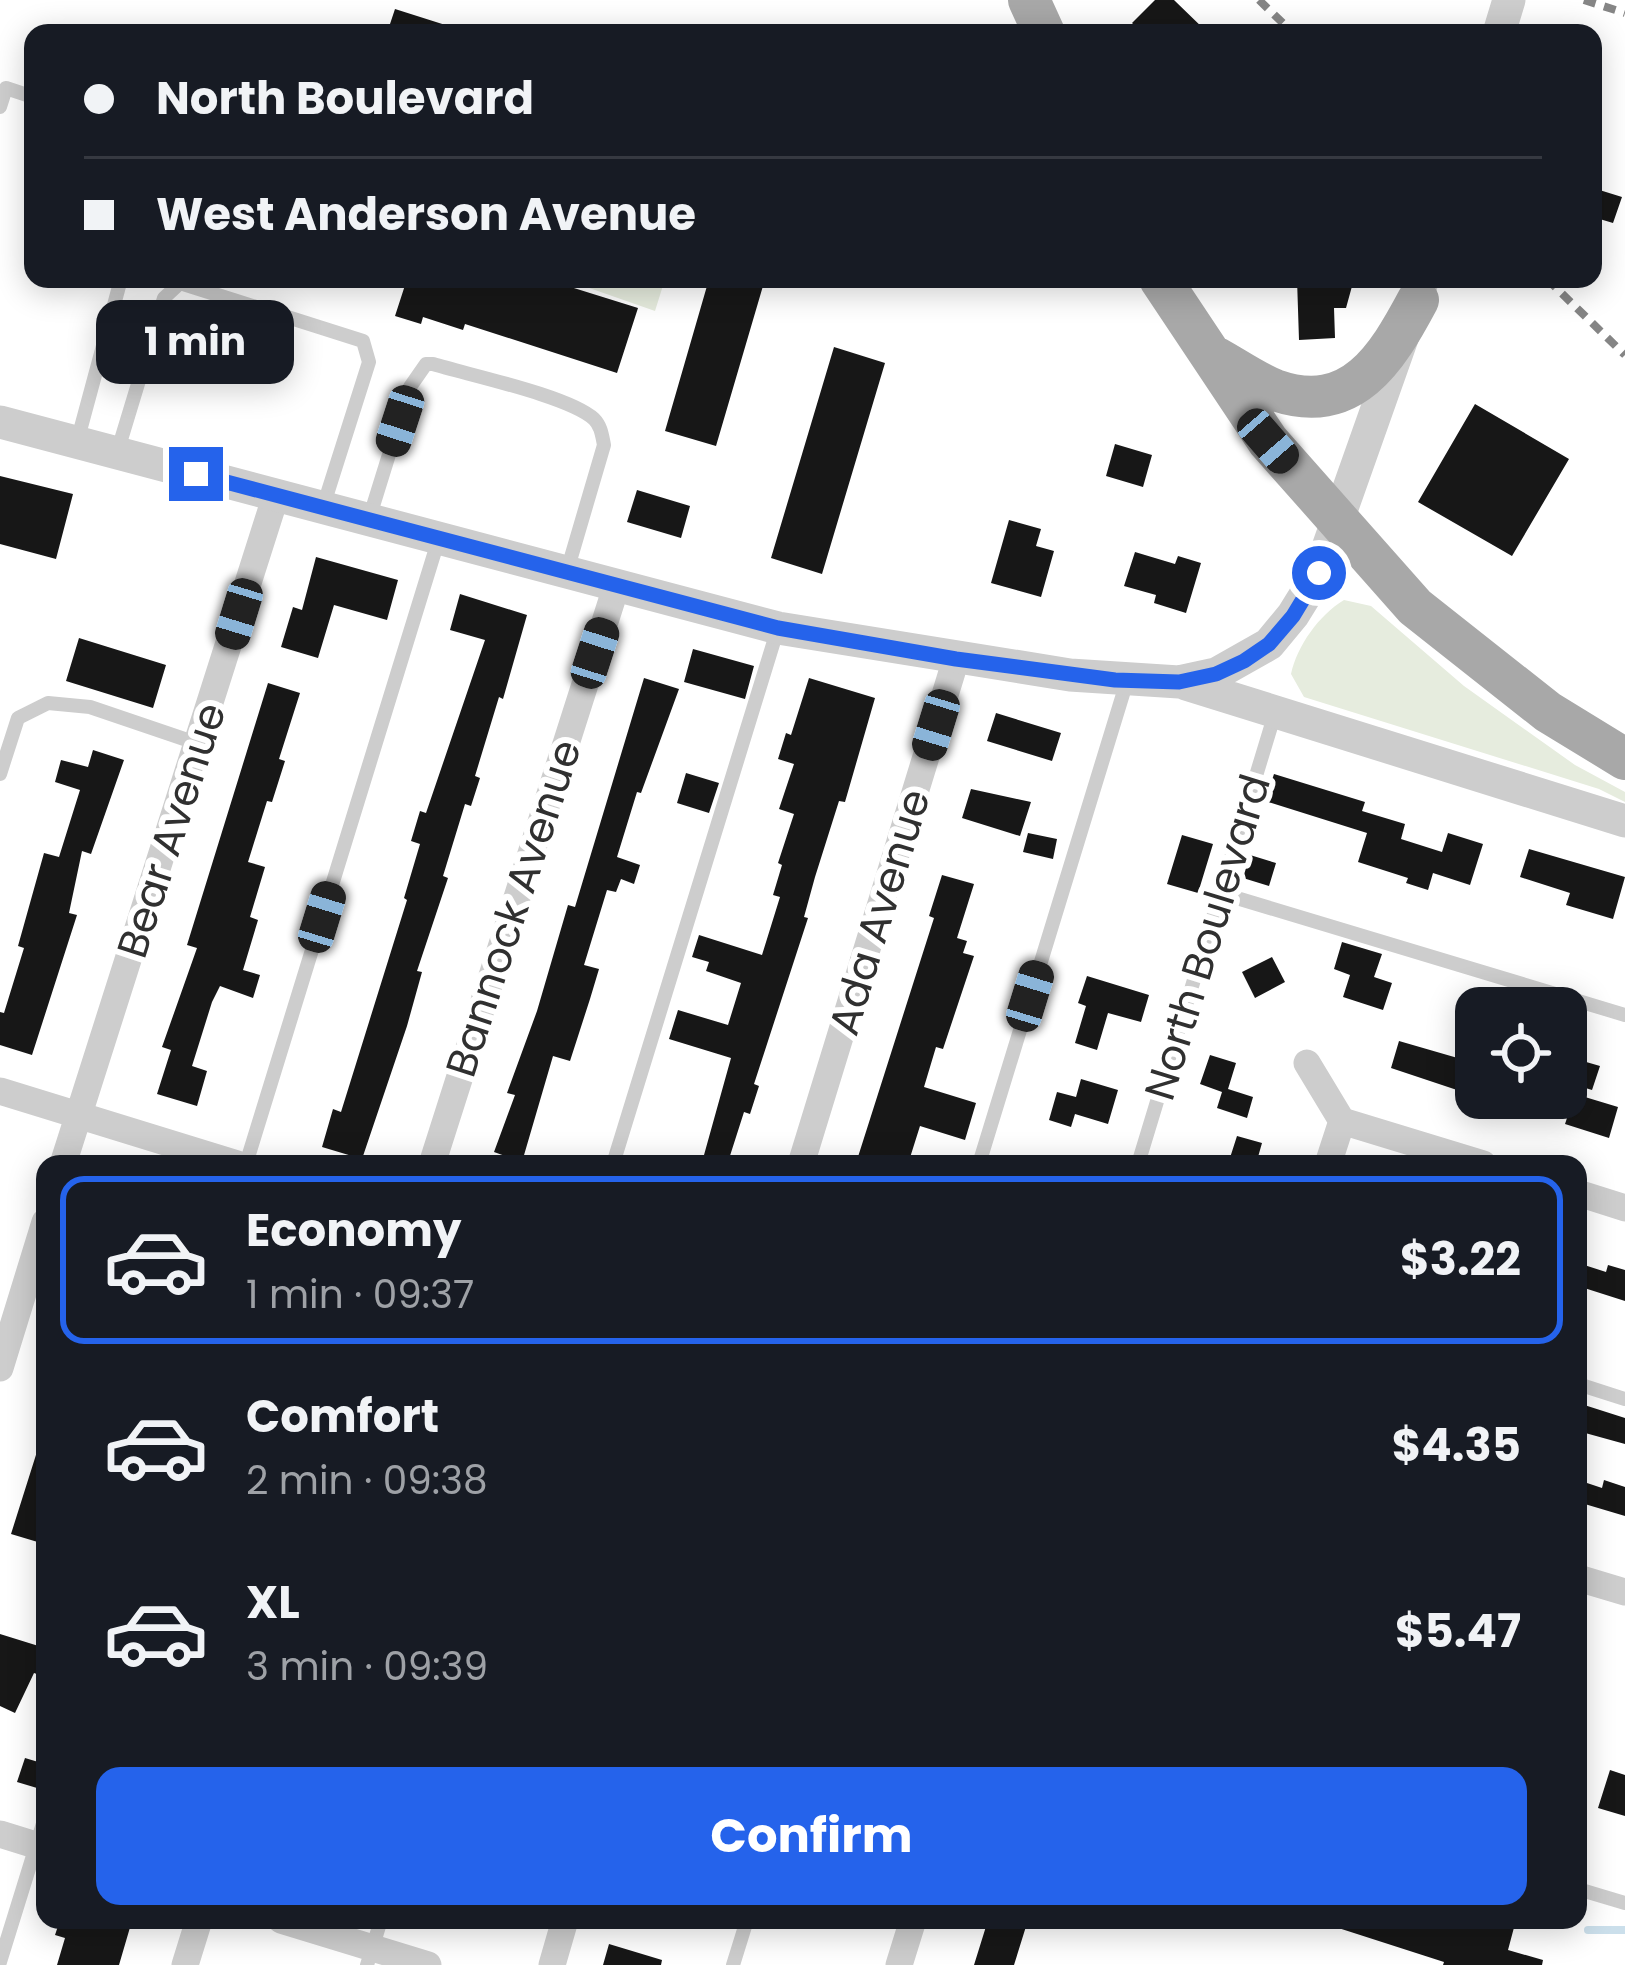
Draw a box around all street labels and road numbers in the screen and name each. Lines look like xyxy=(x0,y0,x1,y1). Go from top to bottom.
street label: Bear Avenue xyxy=(103,695,240,965)
street label: Bannock Avenue xyxy=(431,732,596,1084)
street label: North Boulevard xyxy=(1130,767,1285,1107)
street label: Ada Avenue xyxy=(814,782,945,1042)

